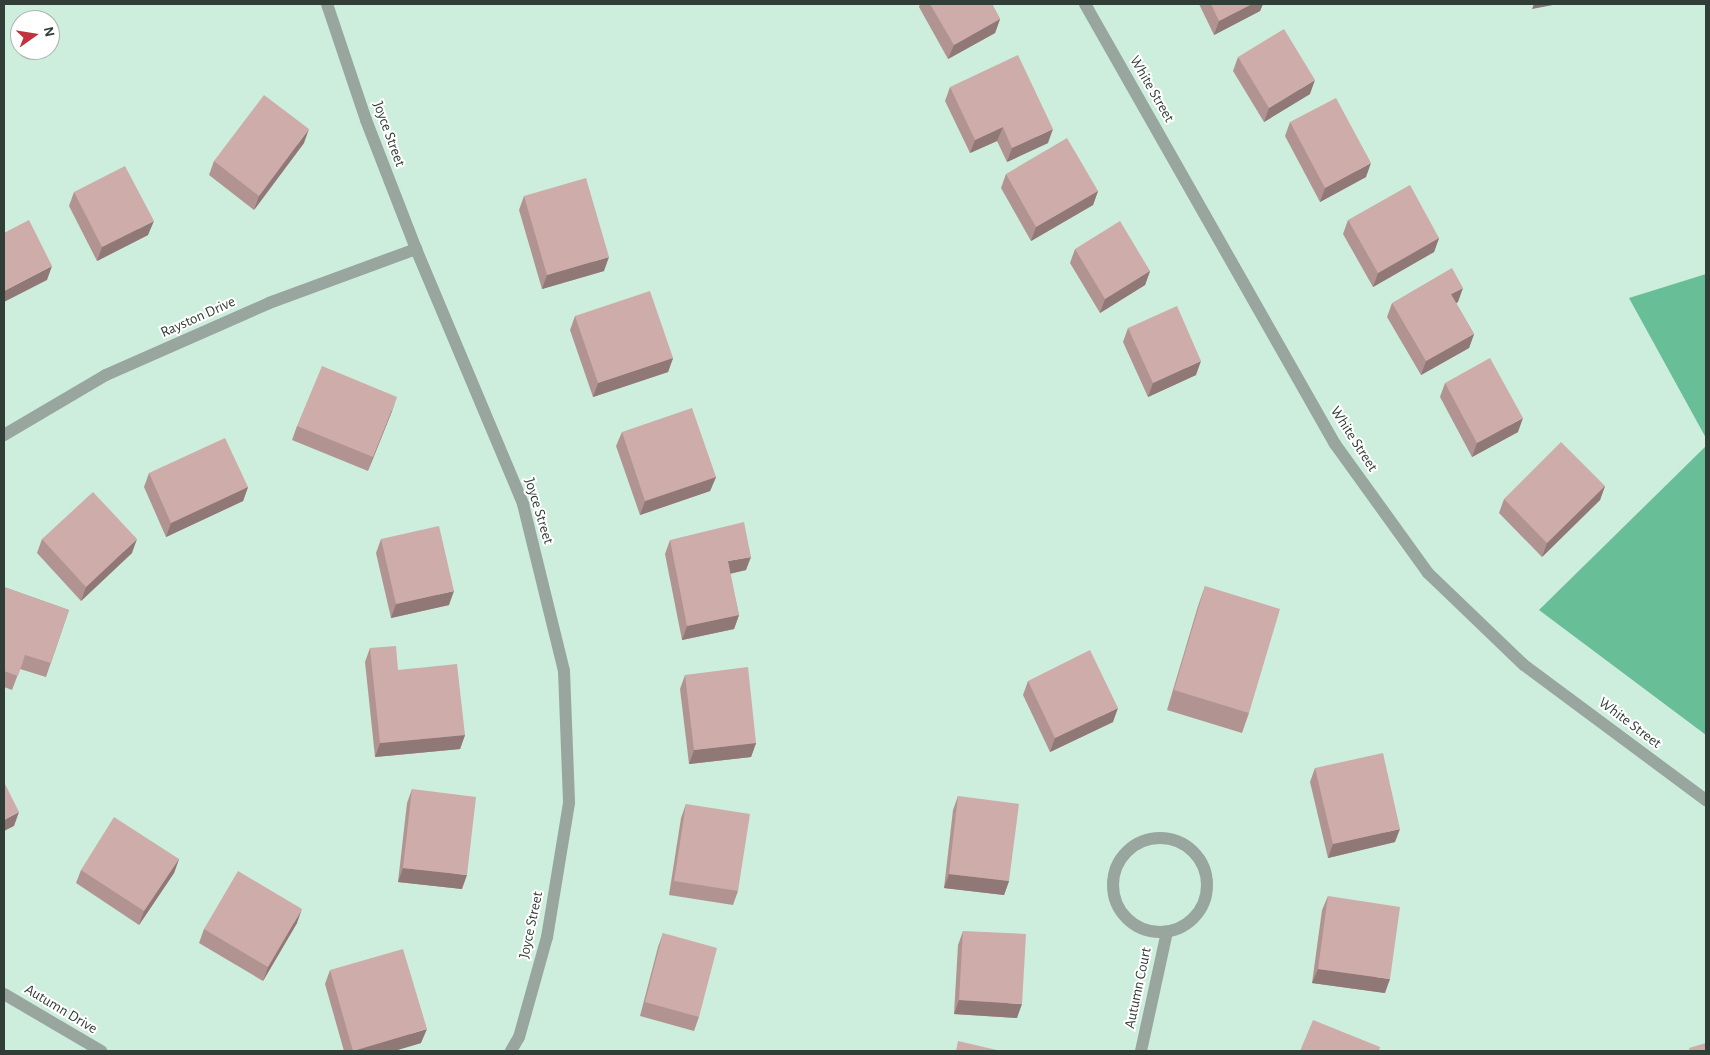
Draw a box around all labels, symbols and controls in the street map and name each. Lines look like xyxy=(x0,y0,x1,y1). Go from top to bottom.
north arrow xyxy=(10,10,60,60)
text: N xyxy=(41,26,57,38)
street label: White Street xyxy=(1126,52,1178,126)
street label: Joyce Street xyxy=(369,99,409,169)
street label: Rayston Drive xyxy=(158,293,238,341)
street label: White Street xyxy=(1326,403,1382,475)
street label: Joyce Street xyxy=(520,476,558,546)
street label: White Street xyxy=(1595,694,1665,752)
street label: Joyce Street xyxy=(515,890,547,960)
street label: Autumn Court xyxy=(1121,946,1155,1030)
street label: Autumn Drive xyxy=(21,980,101,1038)

